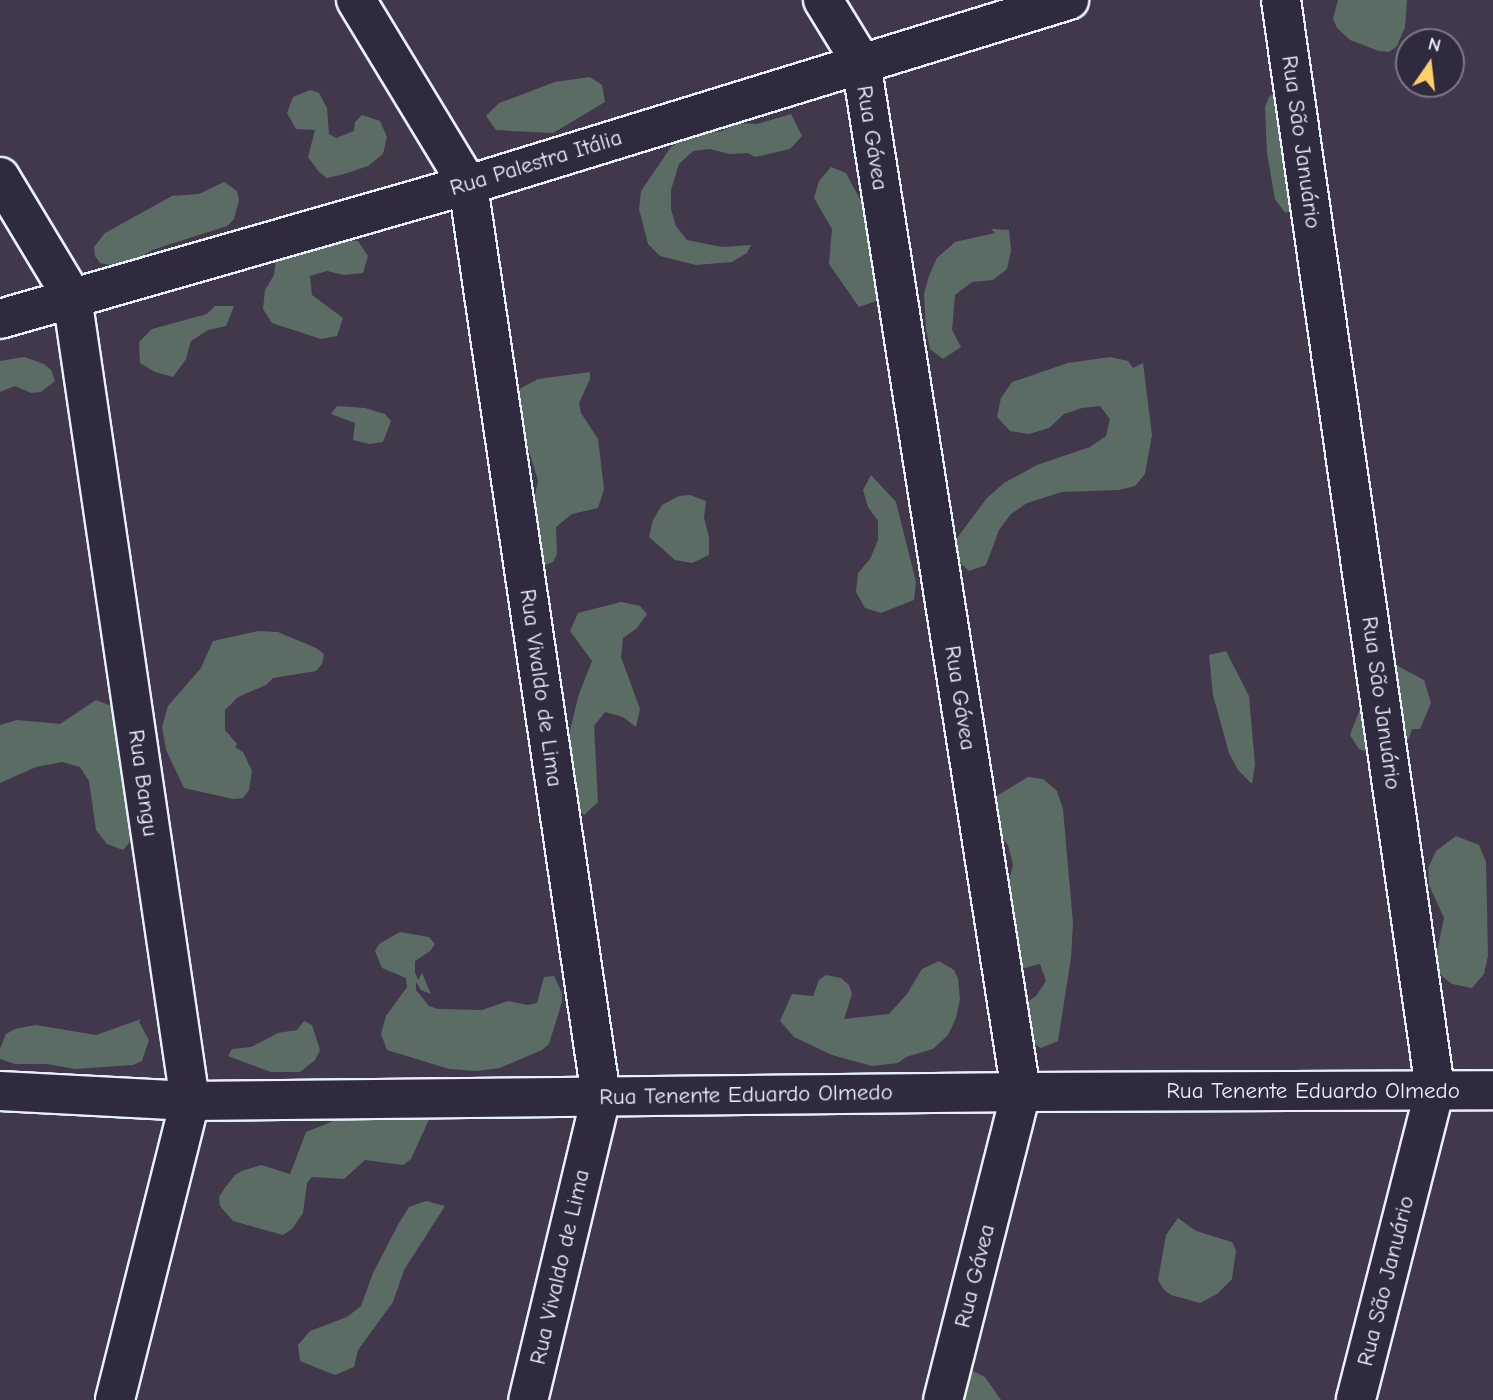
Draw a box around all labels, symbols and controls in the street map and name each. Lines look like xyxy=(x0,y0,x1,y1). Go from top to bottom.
north arrow xyxy=(1395,28,1465,98)
text: N xyxy=(1426,32,1443,57)
street label: Rua São Januário xyxy=(1275,54,1327,230)
street label: Rua Gávea xyxy=(850,84,894,192)
street label: Rua Palestra Itália xyxy=(447,124,625,202)
street label: Rua Vivaldo de Lima xyxy=(513,587,569,789)
street label: Rua São Januário xyxy=(1355,615,1407,791)
street label: Rua Gávea xyxy=(938,644,982,752)
street label: Rua Bangu xyxy=(122,728,164,838)
street label: Rua Tenente Eduardo Olmedo xyxy=(1166,1077,1460,1105)
street label: Rua Tenente Eduardo Olmedo xyxy=(599,1079,893,1111)
street label: Rua Vivaldo de Lima xyxy=(524,1167,596,1367)
street label: Rua São Januário xyxy=(1351,1193,1421,1369)
street label: Rua Gávea xyxy=(949,1221,1001,1331)

